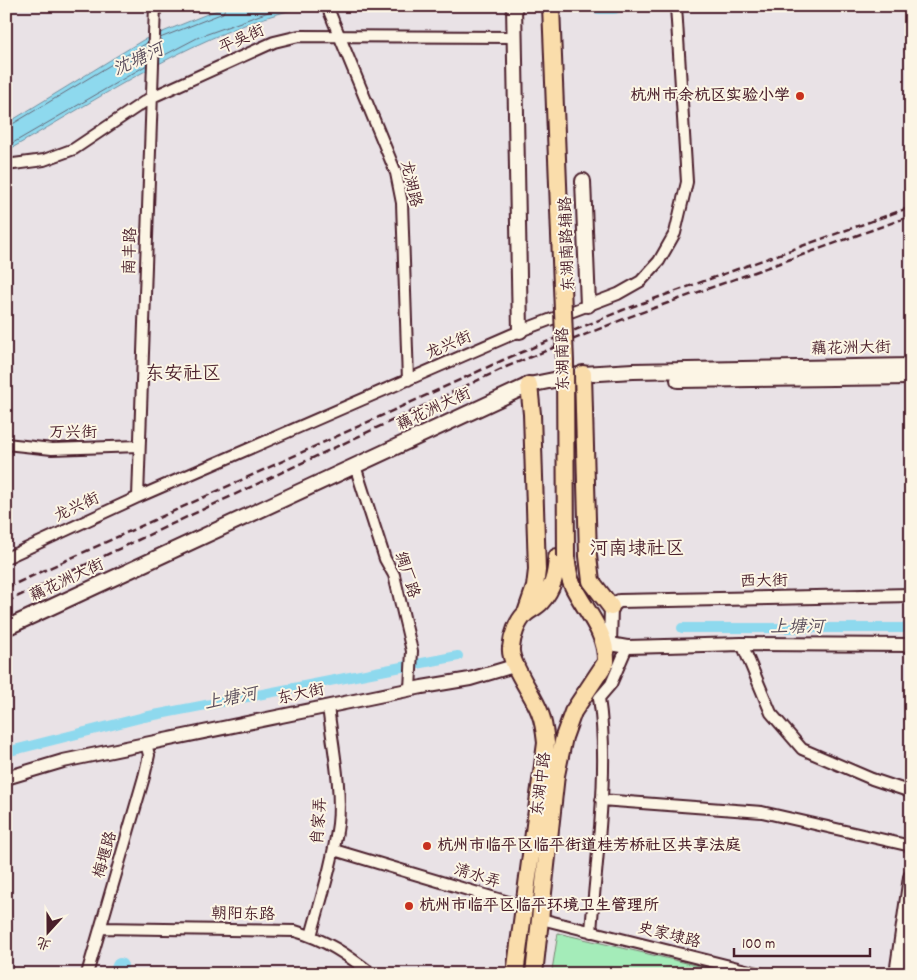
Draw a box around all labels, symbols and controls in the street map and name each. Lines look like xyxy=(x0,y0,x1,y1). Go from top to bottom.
street label: 平吴街 xyxy=(215,20,269,60)
water label: 沈塘河 xyxy=(109,37,171,84)
place label: 杭州市余杭区实验小学 xyxy=(630,85,790,108)
marker: 杭州市余杭区实验小学 xyxy=(794,90,806,102)
street label: 龙湖路 xyxy=(393,158,427,210)
street label: 东湖南路辅路 xyxy=(555,196,581,292)
street label: 南丰路 xyxy=(119,227,143,275)
street label: 龙兴街 xyxy=(422,326,476,366)
street label: 东湖南路 xyxy=(552,327,576,391)
street label: 藕花洲大街 xyxy=(811,337,891,361)
district label: 东安社区 xyxy=(145,362,221,389)
street label: 藕花洲大街 xyxy=(393,383,475,437)
street label: 万兴街 xyxy=(49,422,97,445)
street label: 龙兴街 xyxy=(50,487,104,529)
district label: 河南埭社区 xyxy=(589,537,685,564)
street label: 绸厂路 xyxy=(388,549,424,601)
street label: 藕花洲大街 xyxy=(26,554,108,608)
street label: 西大街 xyxy=(740,570,788,594)
water label: 上塘河 xyxy=(770,616,827,641)
street label: 东大街 xyxy=(275,679,327,711)
water label: 上塘河 xyxy=(202,682,263,717)
street label: 东湖中路 xyxy=(527,751,557,817)
street label: 肖家弄 xyxy=(307,796,333,846)
street label: 梅堰路 xyxy=(88,829,124,881)
place label: 杭州市临平区临平街道桂芳桥社区共享法庭 xyxy=(437,835,741,858)
marker: 杭州市临平区临平街道桂芳桥社区共享法庭 xyxy=(421,840,433,852)
street label: 清水弄 xyxy=(451,859,503,895)
place label: 杭州市临平区临平环境卫生管理所 xyxy=(419,895,659,918)
marker: 杭州市临平区临平环境卫生管理所 xyxy=(403,900,415,912)
street label: 朝阳东路 xyxy=(211,903,275,927)
north arrow xyxy=(22,908,72,958)
street label: 史家埭路 xyxy=(635,917,703,955)
scale bar xyxy=(734,925,871,957)
text: 北 xyxy=(34,930,54,954)
text: 100 m xyxy=(742,934,775,956)

